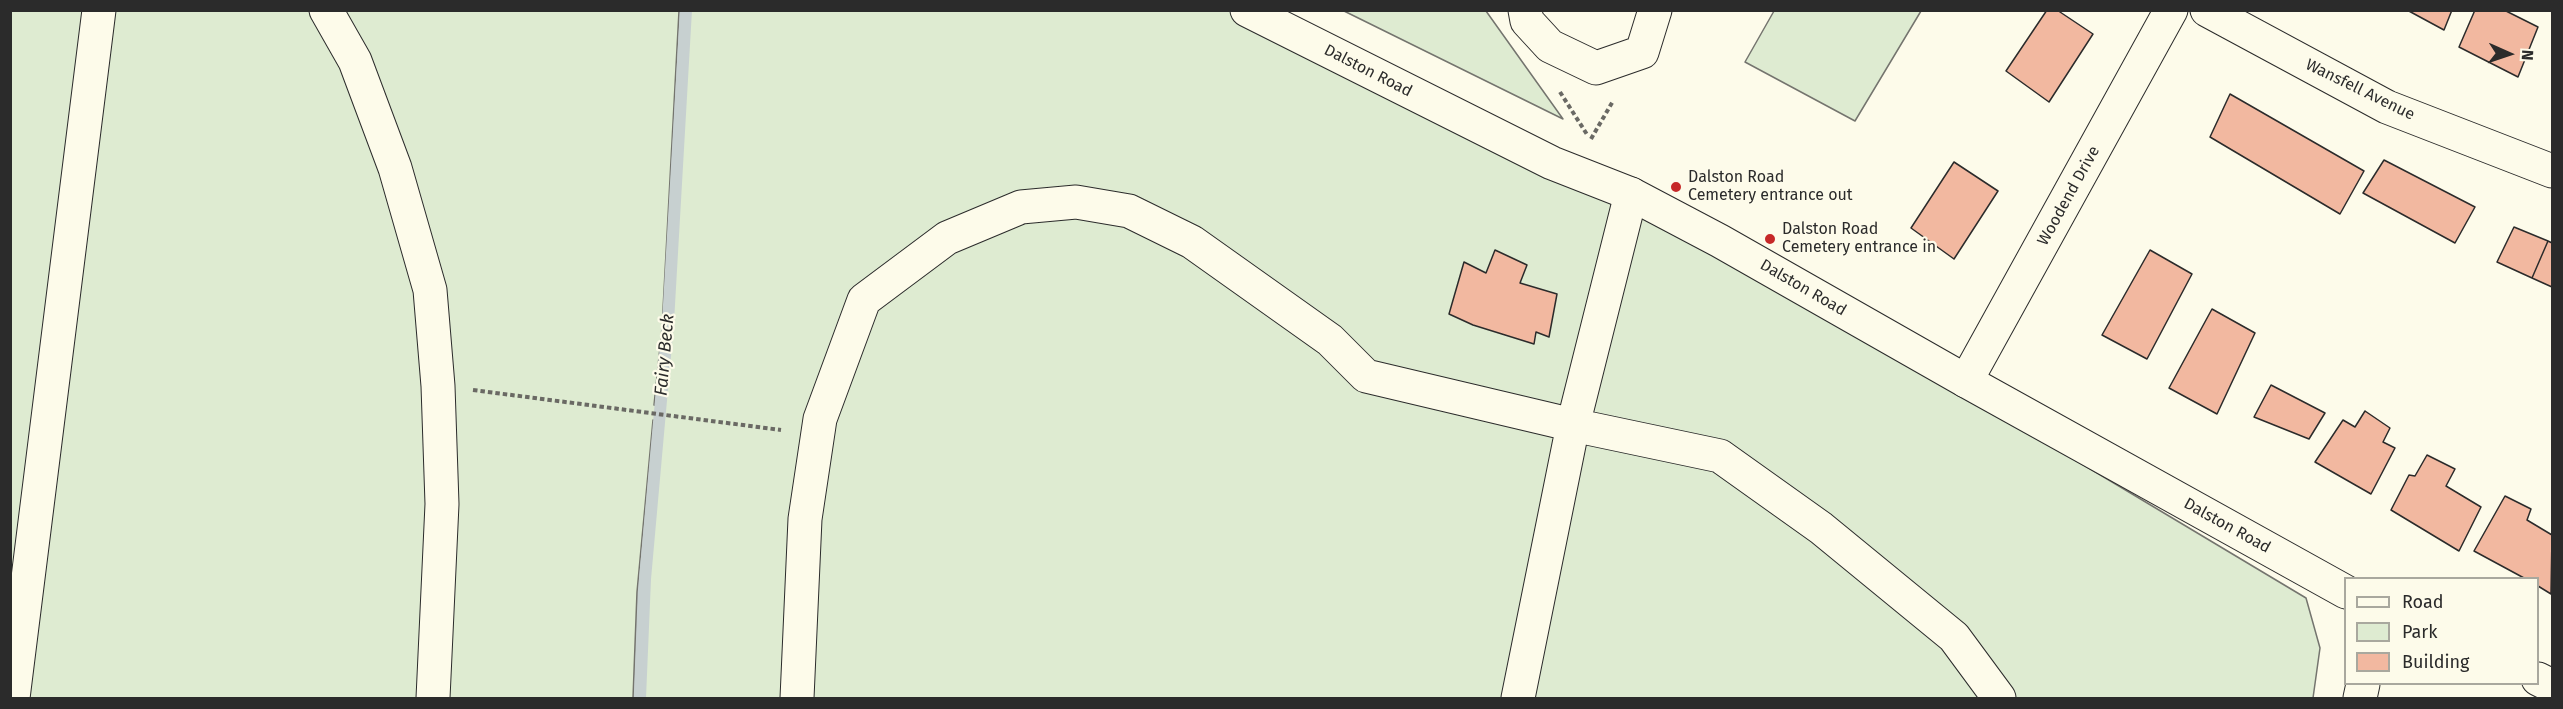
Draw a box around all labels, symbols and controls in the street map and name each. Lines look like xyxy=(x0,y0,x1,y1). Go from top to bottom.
north arrow xyxy=(2479,24,2539,84)
street label: Dalston Road xyxy=(1321,41,1415,101)
text: N xyxy=(2518,49,2537,61)
street label: Wansfell Avenue xyxy=(2302,55,2418,125)
street label: Woodend Drive xyxy=(2034,143,2104,249)
place label: Dalston Road Cemetery entrance out xyxy=(1688,168,1853,206)
marker: Dalston Road Cemetery entrance out xyxy=(1669,180,1683,194)
place label: Dalston Road Cemetery entrance in xyxy=(1782,220,1936,258)
marker: Dalston Road Cemetery entrance in xyxy=(1763,232,1777,246)
street label: Dalston Road xyxy=(1757,256,1849,320)
water label: Fairy Beck xyxy=(651,313,679,397)
street label: Dalston Road xyxy=(2180,494,2274,558)
legend xyxy=(2344,577,2539,685)
text: Road xyxy=(2402,591,2444,613)
text: Park xyxy=(2402,621,2437,643)
text: Building xyxy=(2402,651,2469,673)

